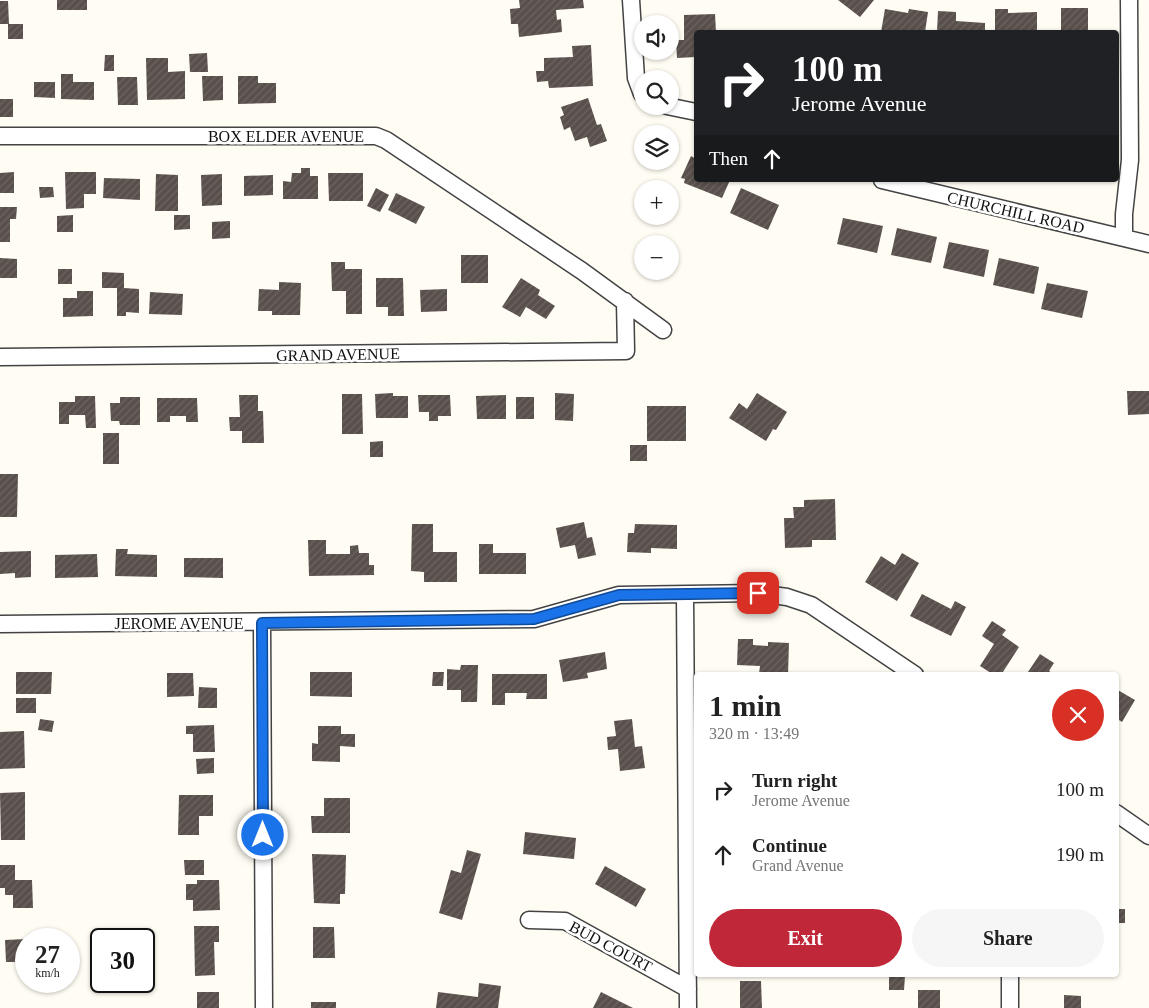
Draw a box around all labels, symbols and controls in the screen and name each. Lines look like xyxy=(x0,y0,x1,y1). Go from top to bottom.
map controls xyxy=(634,15,679,280)
button: sound xyxy=(634,15,679,60)
icon: right xyxy=(709,50,774,115)
text: 100 m xyxy=(792,50,882,89)
button: search xyxy=(634,70,679,115)
text: Jerome Avenue xyxy=(792,91,927,116)
button: layers xyxy=(634,125,679,170)
street label: BOX ELDER AVENUE xyxy=(208,128,364,145)
icon: ahead xyxy=(758,145,786,173)
text: Then xyxy=(709,148,748,169)
button: + xyxy=(634,180,679,225)
street label: CHURCHILL ROAD xyxy=(946,188,1086,237)
button: − xyxy=(634,235,679,280)
street label: GRAND AVENUE xyxy=(276,345,400,364)
pin xyxy=(737,572,779,614)
icon: arrive xyxy=(744,579,772,607)
street label: JEROME AVENUE xyxy=(114,615,244,632)
text: 1 min xyxy=(709,689,782,722)
button: close xyxy=(1052,689,1104,741)
text: 320 m · 13:49 xyxy=(709,725,799,742)
text: Turn right xyxy=(752,770,837,791)
icon: right xyxy=(709,776,737,804)
text: 100 m xyxy=(1056,779,1104,800)
text: Jerome Avenue xyxy=(752,792,850,809)
position arrow xyxy=(236,808,288,860)
text: Continue xyxy=(752,835,827,856)
icon: ahead xyxy=(709,841,737,869)
text: 190 m xyxy=(1056,844,1104,865)
text: Grand Avenue xyxy=(752,857,844,874)
button: Exit xyxy=(709,909,902,967)
button: Share xyxy=(912,909,1104,967)
street label: BUD COURT xyxy=(567,918,655,975)
speed limit sign: 30 xyxy=(90,928,155,993)
text: 27 xyxy=(35,941,60,968)
text: km/h xyxy=(35,966,60,980)

